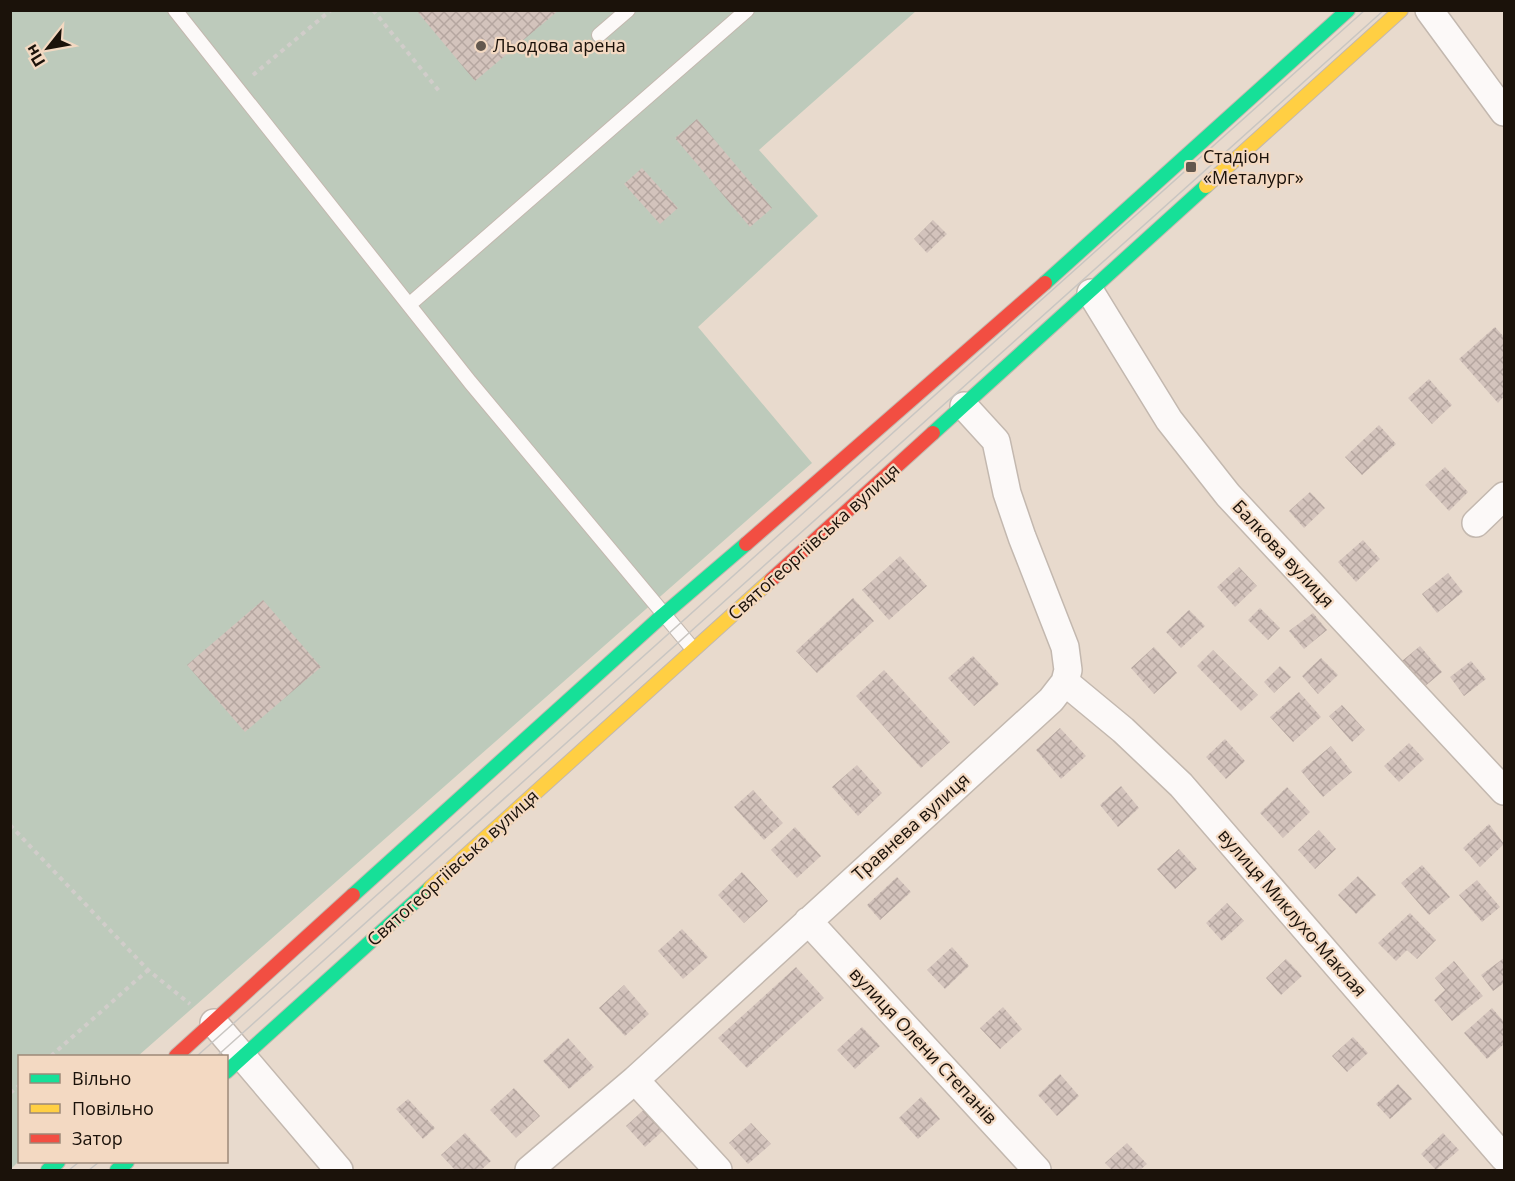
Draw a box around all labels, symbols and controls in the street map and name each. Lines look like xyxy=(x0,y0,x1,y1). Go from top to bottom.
north arrow xyxy=(18,18,78,78)
place label: Льодова арена xyxy=(493,33,626,57)
marker: Льодова арена xyxy=(474,39,488,53)
text: Пн xyxy=(20,40,50,71)
place label: Стадіон «Металург» xyxy=(1203,144,1304,189)
marker: Стадіон «Металург» xyxy=(1184,160,1198,174)
street label: Святогеоргіївська вулиця xyxy=(722,458,904,625)
street label: Балкова вулиця xyxy=(1228,494,1340,612)
street label: Травнева вулиця xyxy=(847,767,974,885)
street label: Святогеоргіївська вулиця xyxy=(361,784,543,951)
street label: вулиця Миклухо-Маклая xyxy=(1213,823,1372,1001)
street label: вулиця Олени Степанів xyxy=(845,962,1003,1129)
legend xyxy=(18,1055,228,1163)
text: Вільно xyxy=(72,1066,131,1090)
text: Повільно xyxy=(72,1096,154,1120)
text: Затор xyxy=(72,1126,123,1150)

